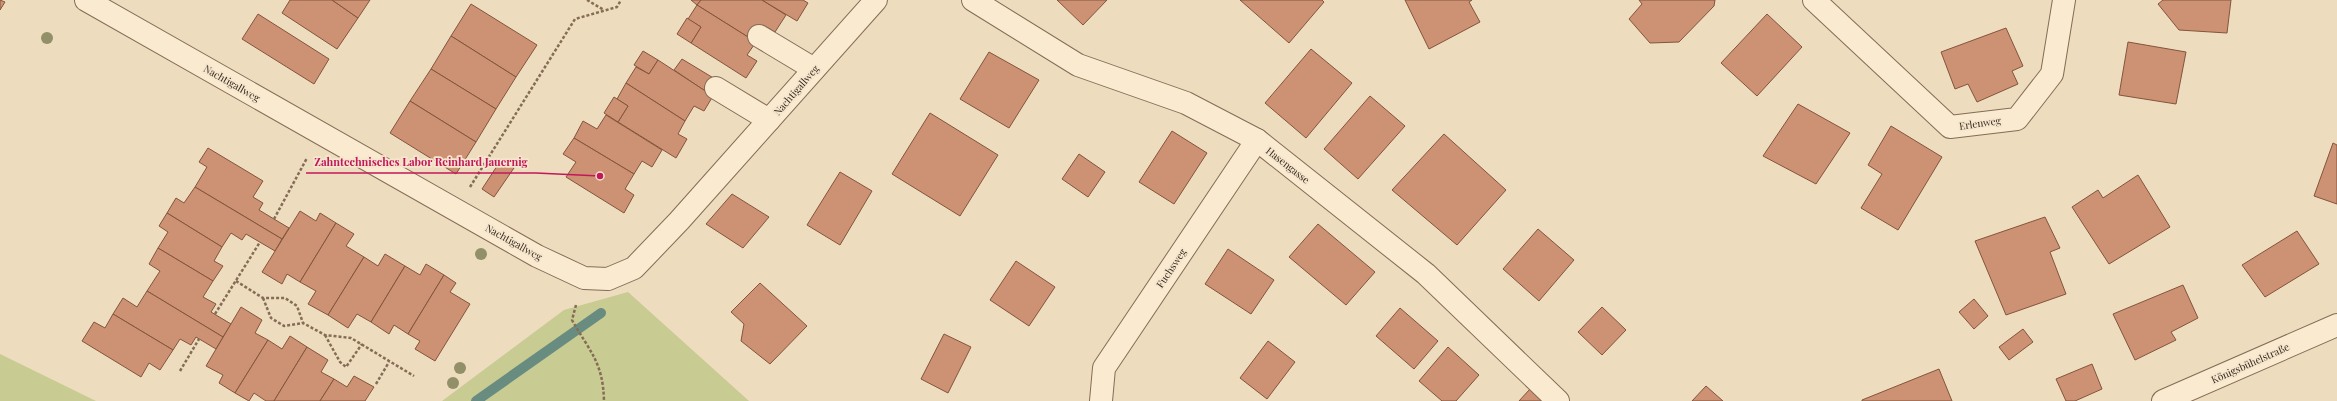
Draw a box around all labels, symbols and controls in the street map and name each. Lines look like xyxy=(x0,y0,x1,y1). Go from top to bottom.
street label: Nachtigallweg xyxy=(201,61,263,105)
street label: Nachtigallweg xyxy=(770,61,822,118)
street label: Erlenweg xyxy=(1958,113,2002,133)
street label: Hasengasse xyxy=(1263,143,1313,187)
callout: Zahntechnisches Labor Reinhard Jauernig xyxy=(306,150,536,173)
text: Zahntechnisches Labor Reinhard Jauernig xyxy=(314,154,529,169)
street label: Nachtigallweg xyxy=(483,221,546,264)
street label: Fuchsweg xyxy=(1153,245,1190,290)
street label: Königsbühelstraße xyxy=(2209,339,2291,387)

